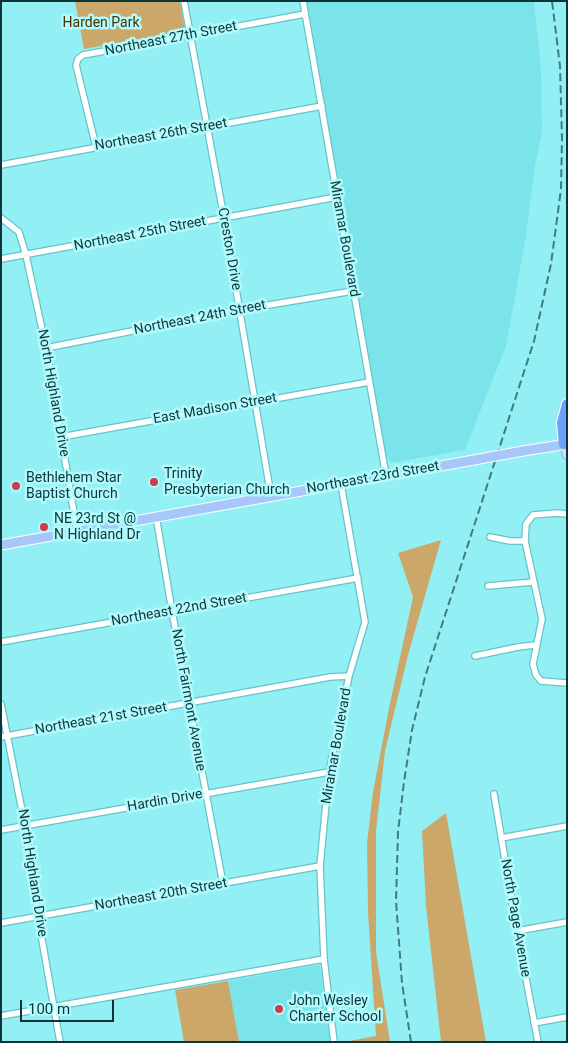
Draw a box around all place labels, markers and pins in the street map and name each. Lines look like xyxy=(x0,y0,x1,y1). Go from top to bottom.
place label: Trinity Presbyterian Church xyxy=(164,466,290,498)
place label: Bethlehem Star Baptist Church xyxy=(26,470,121,502)
marker: Trinity Presbyterian Church xyxy=(148,476,160,488)
marker: Bethlehem Star Baptist Church xyxy=(10,480,22,492)
place label: NE 23rd St @ N Highland Dr xyxy=(54,511,140,544)
marker: NE 23rd St @ N Highland Dr xyxy=(38,521,50,533)
place label: John Wesley Charter School xyxy=(289,993,381,1026)
marker: John Wesley Charter School xyxy=(273,1003,285,1015)

